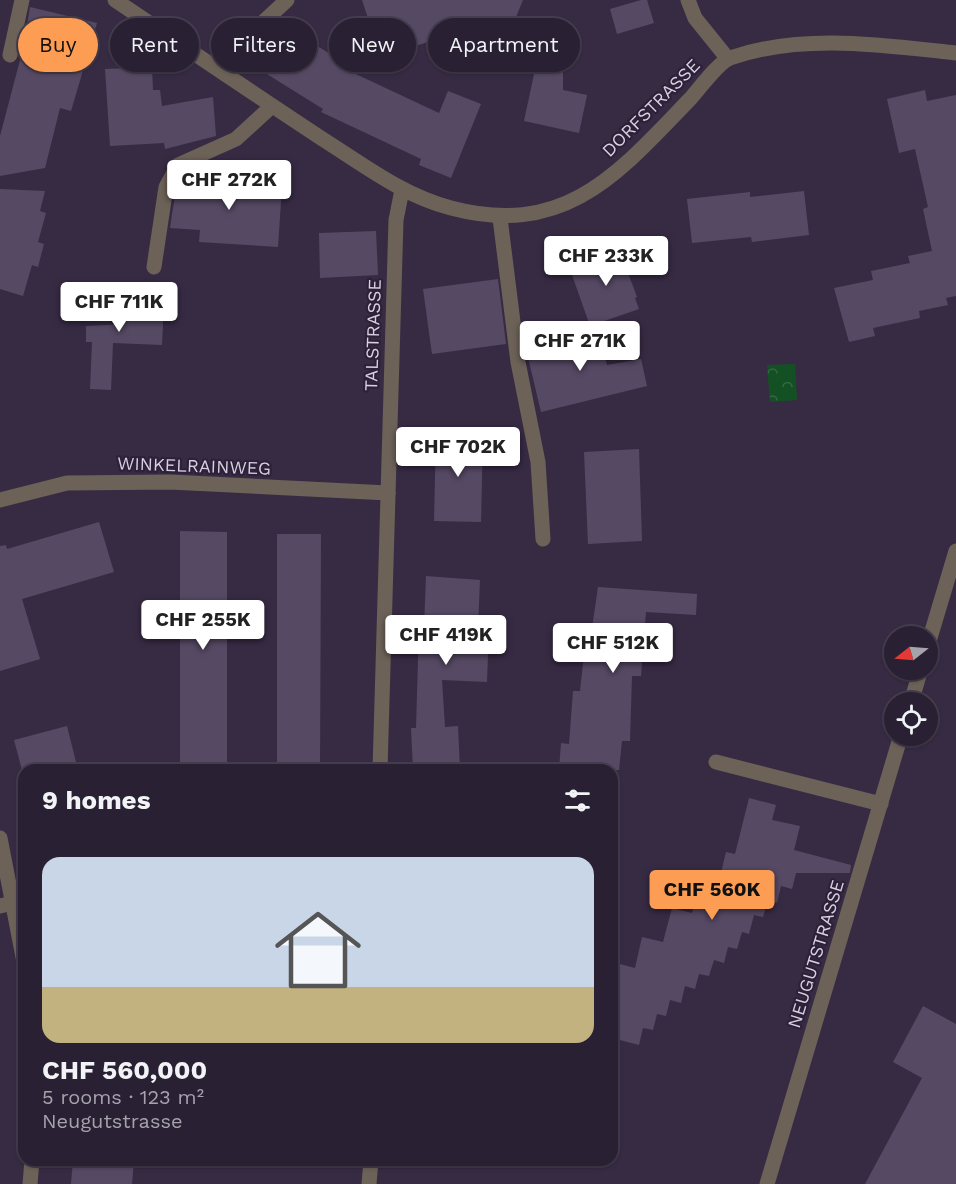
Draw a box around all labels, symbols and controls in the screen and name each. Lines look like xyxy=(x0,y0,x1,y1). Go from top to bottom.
chip: Buy xyxy=(18,18,98,72)
chip: Rent xyxy=(110,18,199,72)
chip: Filters xyxy=(211,18,317,72)
chip: New xyxy=(329,18,416,72)
chip: Apartment xyxy=(428,18,580,72)
street label: DORFSTRASSE xyxy=(597,54,704,161)
pin: CHF 272K xyxy=(167,160,291,211)
text: CHF 272K xyxy=(181,167,277,191)
pin: CHF 233K xyxy=(544,236,668,287)
text: CHF 233K xyxy=(558,243,654,267)
street label: TALSTRASSE xyxy=(360,279,385,391)
pin: CHF 711K xyxy=(57,282,181,333)
text: CHF 711K xyxy=(75,289,163,313)
pin: CHF 271K xyxy=(518,321,642,372)
text: CHF 271K xyxy=(534,328,626,352)
pin: CHF 702K xyxy=(396,427,520,478)
text: CHF 702K xyxy=(410,434,506,458)
street label: WINKELRAINWEG xyxy=(117,452,271,479)
pin: CHF 255K xyxy=(141,600,265,651)
text: CHF 255K xyxy=(155,607,251,631)
pin: CHF 419K xyxy=(384,615,508,666)
text: CHF 419K xyxy=(399,622,493,646)
pin: CHF 512K xyxy=(551,623,675,674)
north arrow xyxy=(884,626,938,680)
map controls xyxy=(884,626,938,746)
text: CHF 512K xyxy=(567,630,659,654)
button: locate xyxy=(884,692,938,746)
icon: filters xyxy=(561,784,594,817)
text: 9 homes xyxy=(42,785,151,815)
pin: CHF 560K xyxy=(650,870,774,921)
text: CHF 560K xyxy=(664,877,760,901)
street label: NEUGUTSTRASSE xyxy=(783,877,848,1030)
icon: home xyxy=(264,896,372,1004)
text: CHF 560,000 xyxy=(42,1055,207,1085)
text: 5 rooms · 123 m² xyxy=(42,1085,204,1109)
text: Neugutstrasse xyxy=(42,1109,183,1133)

